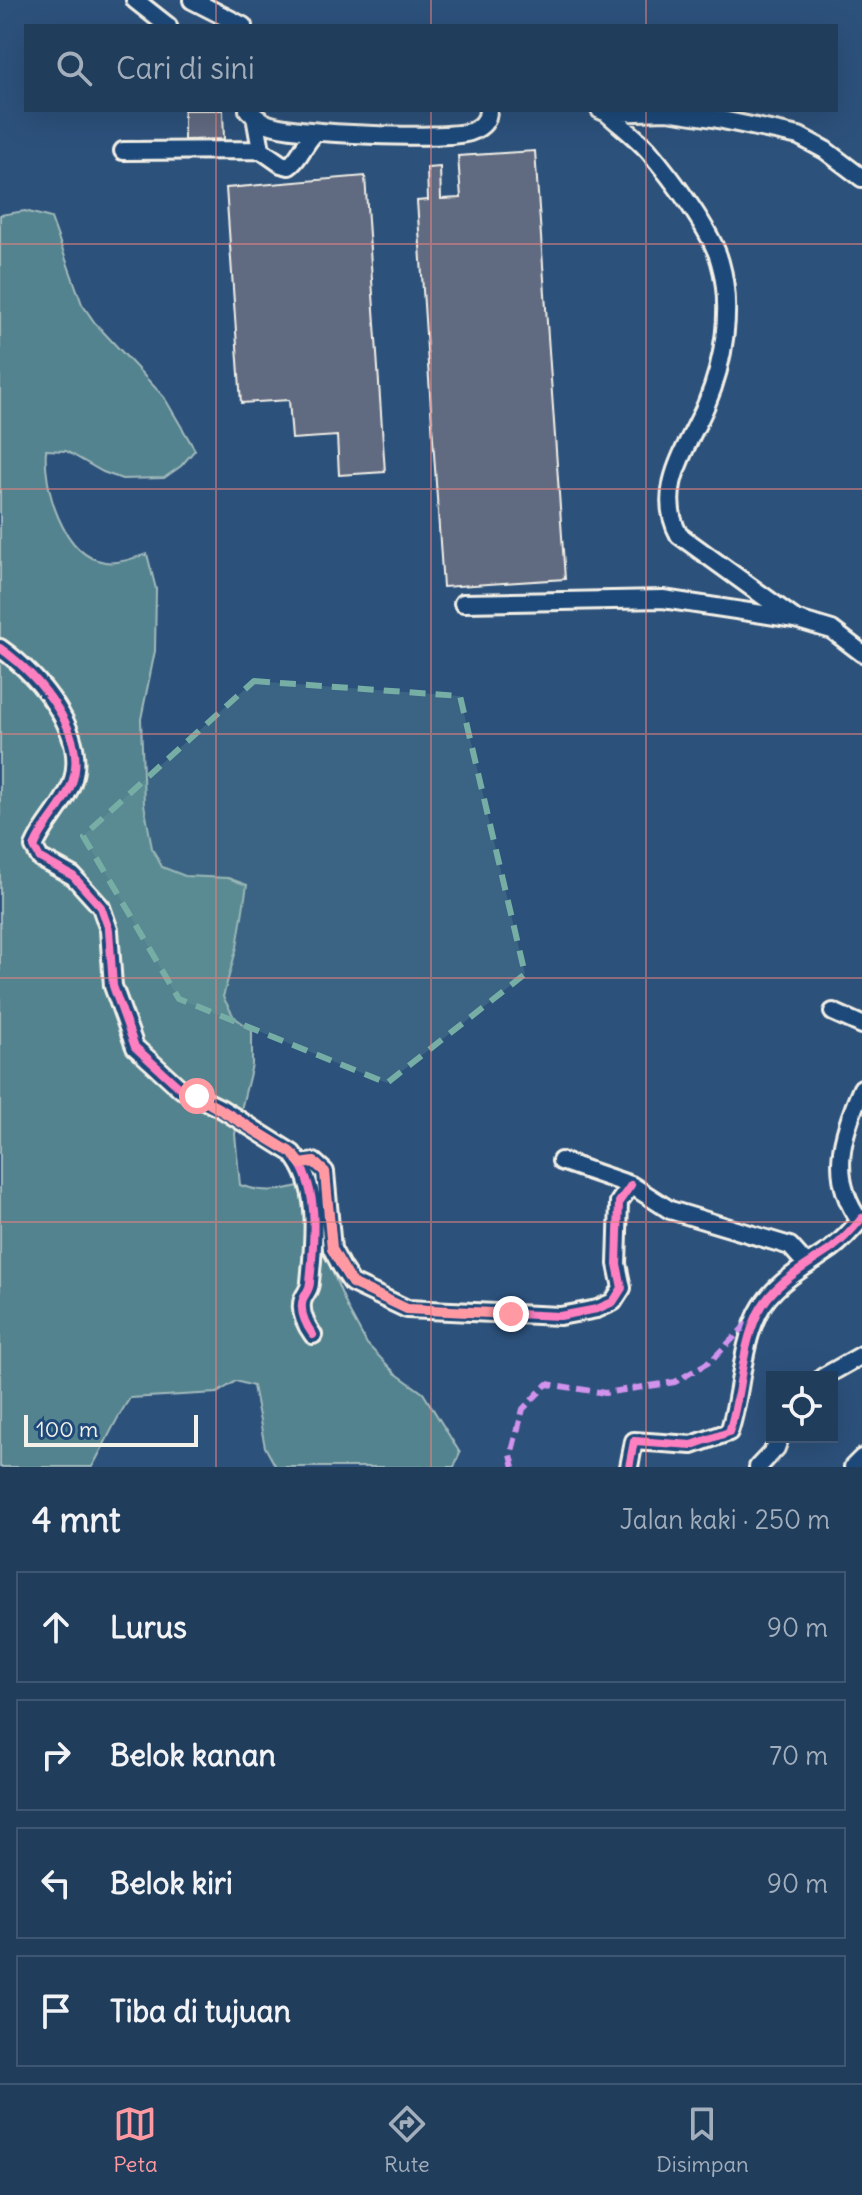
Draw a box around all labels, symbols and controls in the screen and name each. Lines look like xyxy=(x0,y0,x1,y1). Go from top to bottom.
search box xyxy=(24,24,838,112)
icon: search xyxy=(52,46,96,90)
text: Cari di sini xyxy=(116,49,255,87)
route start xyxy=(179,1078,215,1114)
route end xyxy=(493,1296,529,1332)
map controls xyxy=(766,1371,838,1443)
button: locate xyxy=(766,1371,838,1443)
scale bar xyxy=(24,1411,198,1447)
text: 100 m xyxy=(36,1415,98,1443)
text: 4 mnt xyxy=(32,1498,120,1541)
text: Jalan kaki · 250 m xyxy=(620,1503,830,1536)
icon: ahead xyxy=(34,1605,78,1649)
text: Lurus xyxy=(110,1608,187,1646)
text: 90 m xyxy=(767,1611,828,1644)
icon: right xyxy=(34,1733,78,1777)
text: Belok kanan xyxy=(110,1736,276,1774)
text: 70 m xyxy=(769,1739,828,1772)
icon: left xyxy=(34,1861,78,1905)
text: Belok kiri xyxy=(110,1864,233,1902)
text: 90 m xyxy=(767,1867,828,1900)
icon: arrive xyxy=(34,1989,78,2033)
text: Tiba di tujuan xyxy=(110,1992,291,2030)
tab: Peta xyxy=(113,2102,157,2178)
tab: Rute xyxy=(384,2102,430,2178)
tab: Disimpan xyxy=(656,2102,749,2178)

